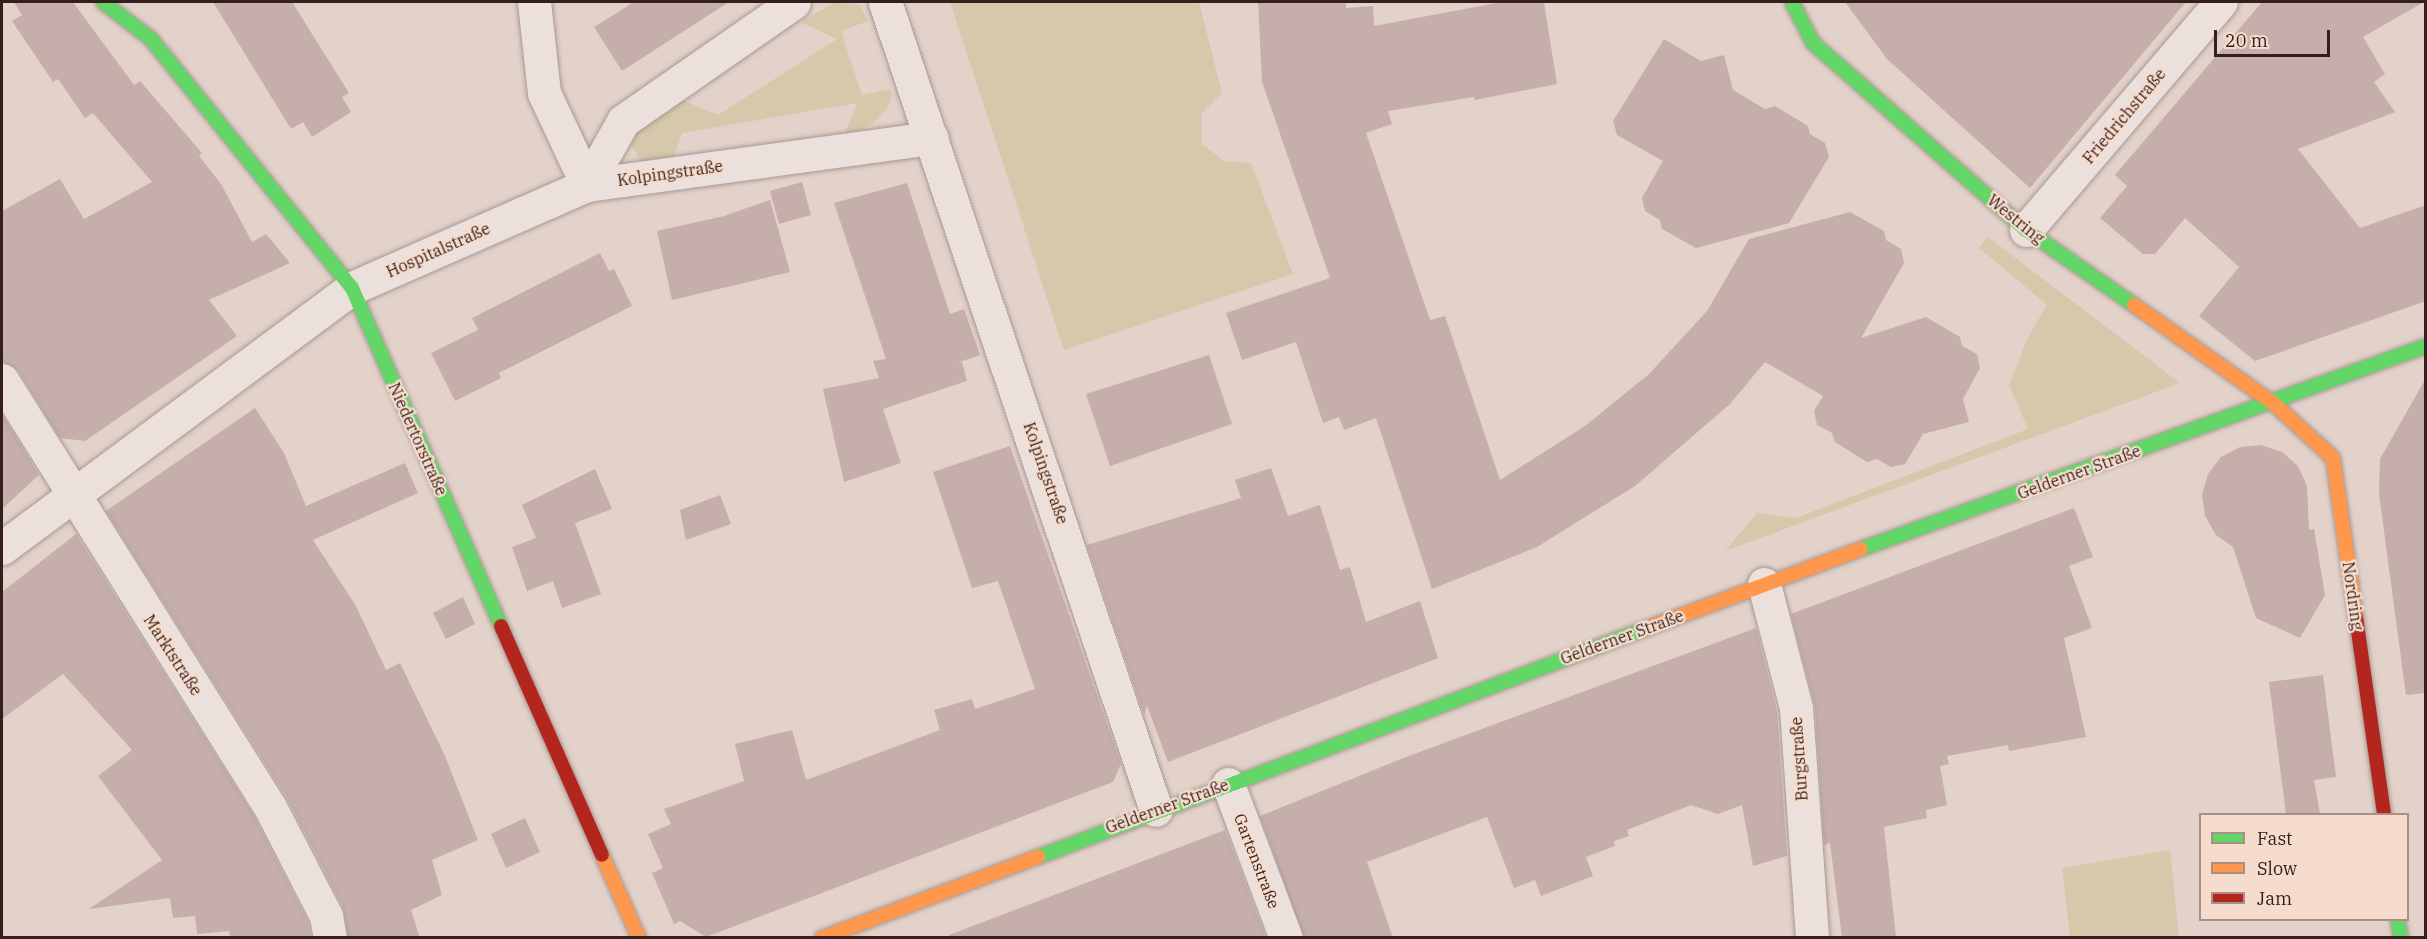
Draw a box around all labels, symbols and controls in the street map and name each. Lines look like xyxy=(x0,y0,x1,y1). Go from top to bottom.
scale bar xyxy=(2217,18,2332,56)
text: 20 m xyxy=(2225,29,2268,52)
street label: Friedrichstraße xyxy=(2079,64,2169,168)
street label: Kolpingstraße xyxy=(616,156,724,190)
street label: Westring xyxy=(1984,190,2048,248)
street label: Hospitalstraße xyxy=(383,219,493,281)
street label: Niedertorstraße xyxy=(385,380,451,498)
street label: Kolpingstraße xyxy=(1020,420,1072,526)
street label: Gelderner Straße xyxy=(2015,441,2143,503)
street label: Nordring xyxy=(2339,560,2367,632)
street label: Gelderner Straße xyxy=(1558,606,1686,668)
street label: Marktstraße xyxy=(140,611,206,699)
street label: Burgstraße xyxy=(1786,716,1812,802)
street label: Gelderner Straße xyxy=(1103,775,1231,837)
street label: Gartenstraße xyxy=(1230,811,1284,911)
legend xyxy=(2199,813,2409,921)
text: Fast xyxy=(2257,827,2292,850)
text: Slow xyxy=(2257,857,2297,880)
text: Jam xyxy=(2257,887,2292,910)

